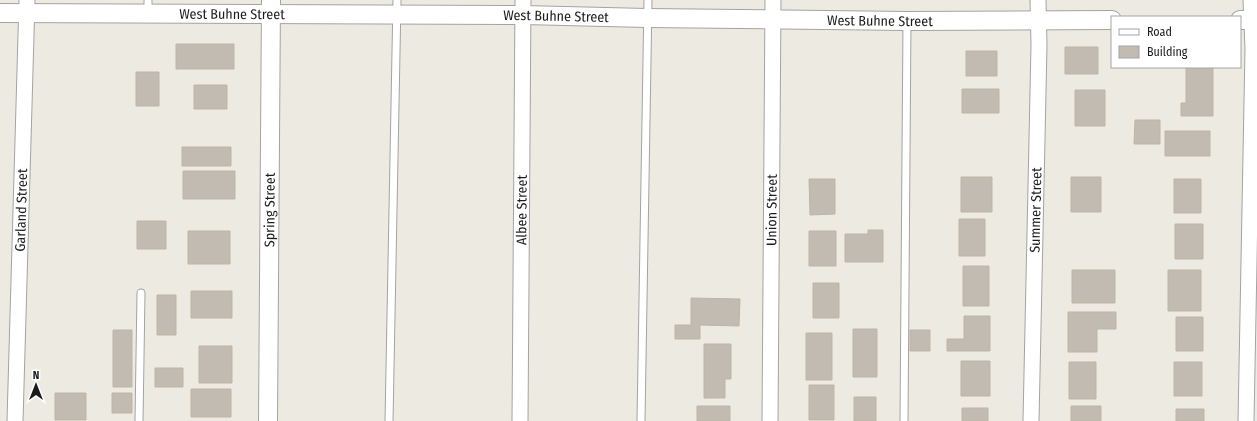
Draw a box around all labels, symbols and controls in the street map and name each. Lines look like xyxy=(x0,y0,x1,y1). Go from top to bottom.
street label: West Buhne Street xyxy=(179,6,285,23)
street label: West Buhne Street xyxy=(503,7,609,26)
street label: West Buhne Street xyxy=(827,12,933,30)
legend xyxy=(1111,16,1241,68)
text: Road xyxy=(1147,25,1172,39)
text: Building xyxy=(1147,45,1188,59)
street label: Summer Street xyxy=(1027,167,1045,253)
street label: Garland Street xyxy=(12,168,31,252)
street label: Spring Street xyxy=(261,172,279,247)
street label: Albee Street xyxy=(513,174,531,245)
street label: Union Street xyxy=(763,174,781,246)
north arrow xyxy=(16,365,56,405)
text: N xyxy=(33,369,39,382)

